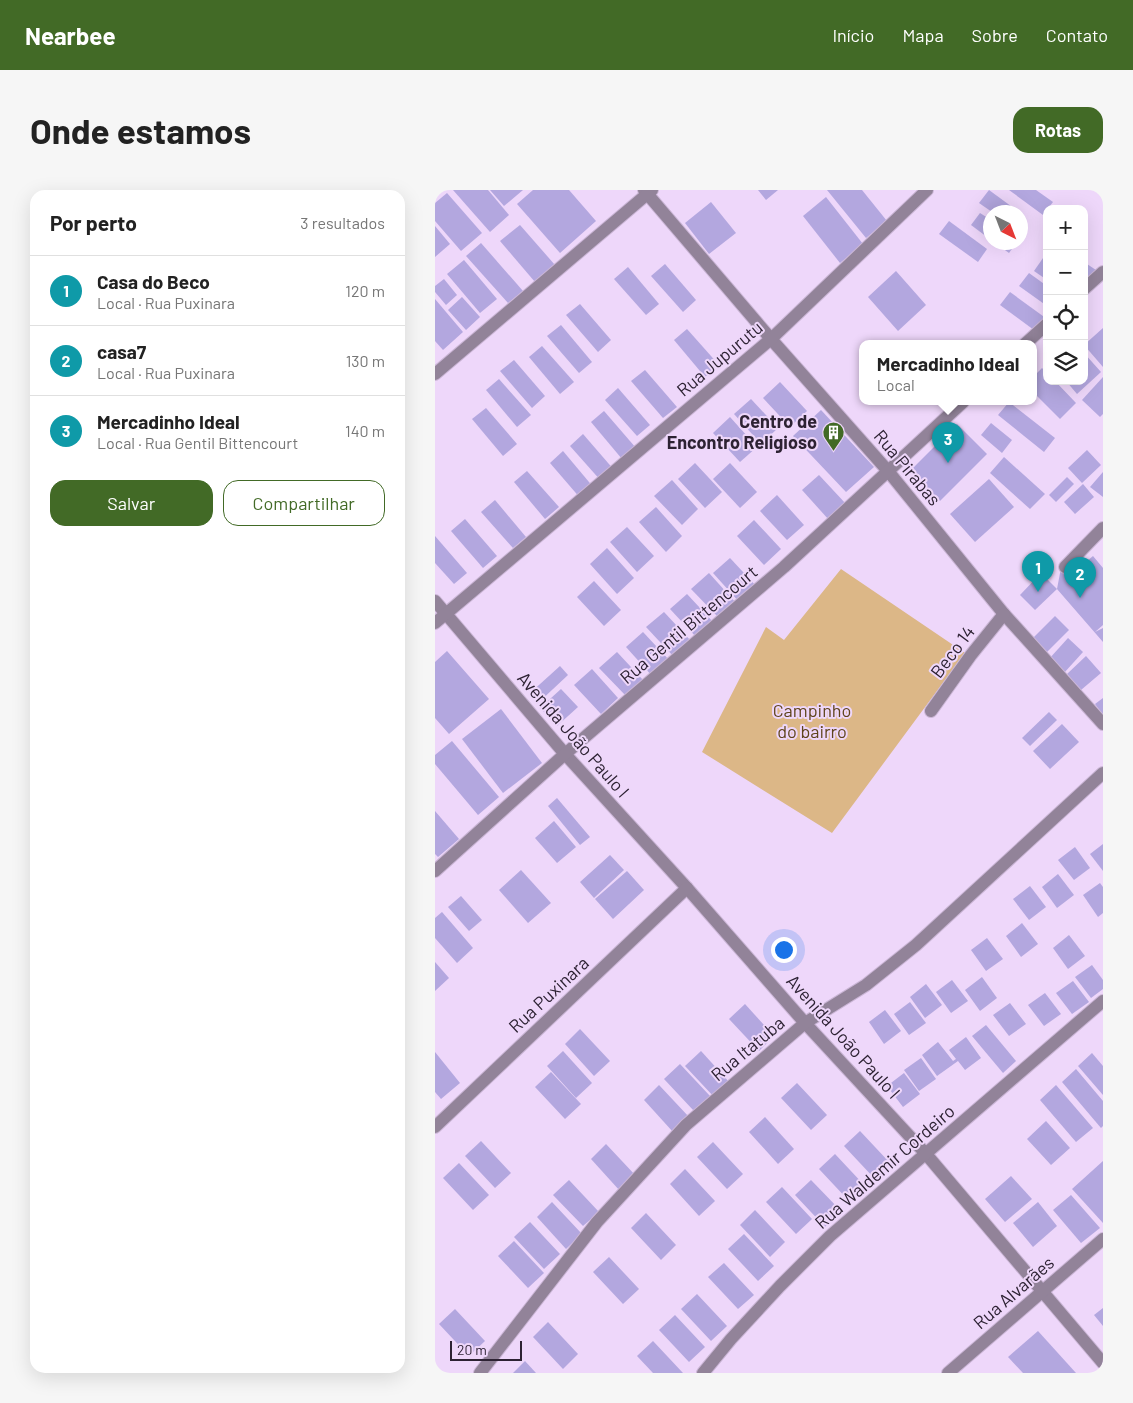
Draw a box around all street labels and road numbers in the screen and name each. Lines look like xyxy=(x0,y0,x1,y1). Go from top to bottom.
street label: Rua Jupurutu xyxy=(672,316,767,401)
street label: Rua Pirabas xyxy=(870,425,946,510)
street label: Rua Gentil Bittencourt xyxy=(615,560,762,688)
street label: Beco 14 xyxy=(925,621,979,682)
street label: Avenida João Paulo I xyxy=(513,667,634,802)
street label: Rua Puxinara xyxy=(504,952,593,1037)
street label: Avenida João Paulo I xyxy=(782,970,905,1103)
street label: Rua Itatuba xyxy=(706,1011,789,1085)
street label: Rua Waldemir Cordeiro xyxy=(810,1099,959,1233)
street label: Rua Alvarães xyxy=(968,1251,1058,1333)

